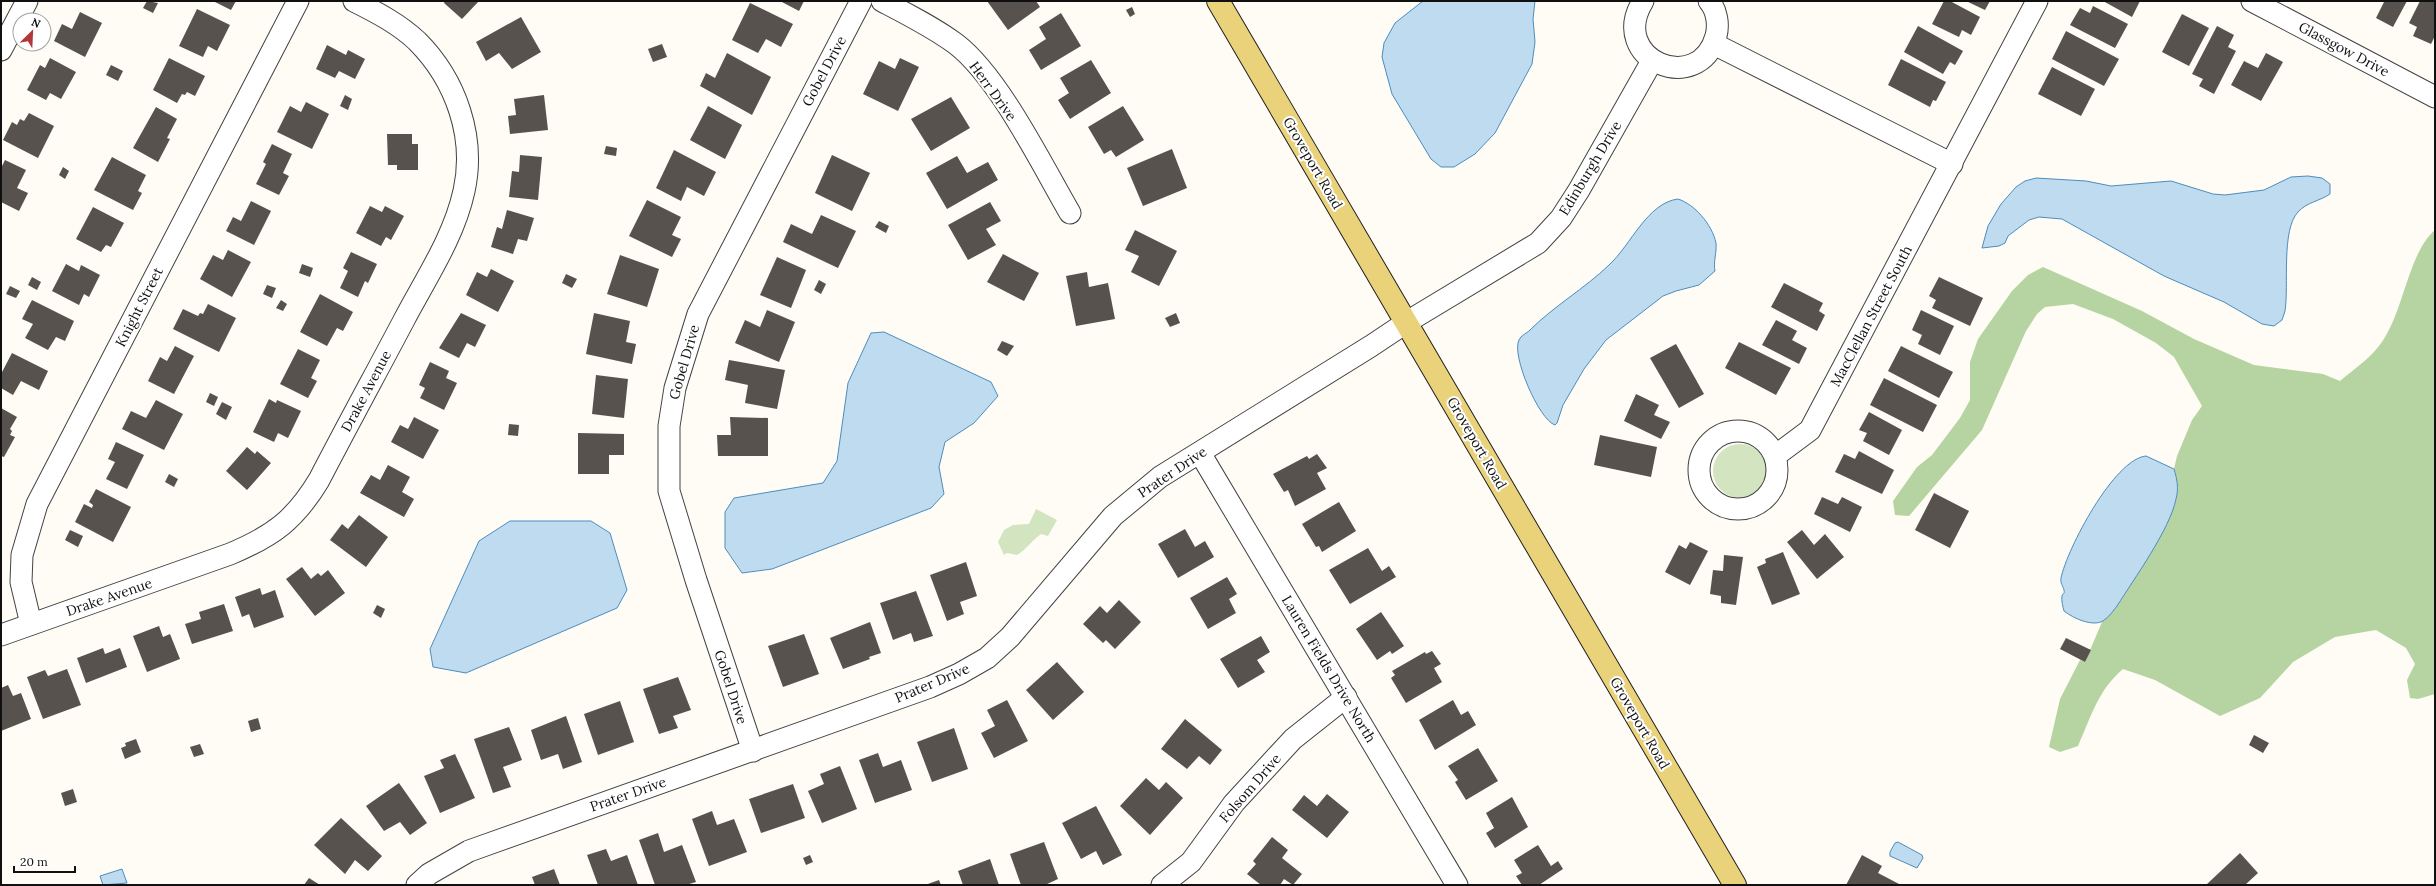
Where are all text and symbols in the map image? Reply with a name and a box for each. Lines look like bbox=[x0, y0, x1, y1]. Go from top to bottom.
north arrow bbox=[12, 12, 52, 52]
text: N bbox=[29, 15, 43, 31]
street label: Glassgow Drive bbox=[2295, 18, 2393, 81]
street label: Gobel Drive bbox=[798, 32, 850, 109]
street label: Herr Drive bbox=[965, 58, 1021, 125]
street label: Groveport Road bbox=[1279, 114, 1347, 212]
street label: Edinburgh Drive bbox=[1555, 117, 1626, 219]
street label: MacClellan Street South bbox=[1826, 242, 1916, 390]
street label: Knight Street bbox=[111, 264, 167, 350]
street label: Gobel Drive bbox=[665, 322, 703, 402]
street label: Drake Avenue bbox=[337, 347, 395, 435]
street label: Groveport Road bbox=[1443, 394, 1511, 492]
street label: Prater Drive bbox=[1134, 442, 1210, 502]
street label: Drake Avenue bbox=[64, 574, 155, 620]
street label: Lauren Fields Drive North bbox=[1278, 592, 1380, 746]
street label: Gobel Drive bbox=[711, 648, 752, 727]
street label: Prater Drive bbox=[892, 659, 972, 707]
street label: Groveport Road bbox=[1606, 674, 1674, 772]
street label: Folsom Drive bbox=[1215, 750, 1285, 826]
street label: Prater Drive bbox=[588, 772, 669, 815]
scale bar bbox=[14, 848, 75, 874]
text: 20 m bbox=[20, 854, 48, 869]

